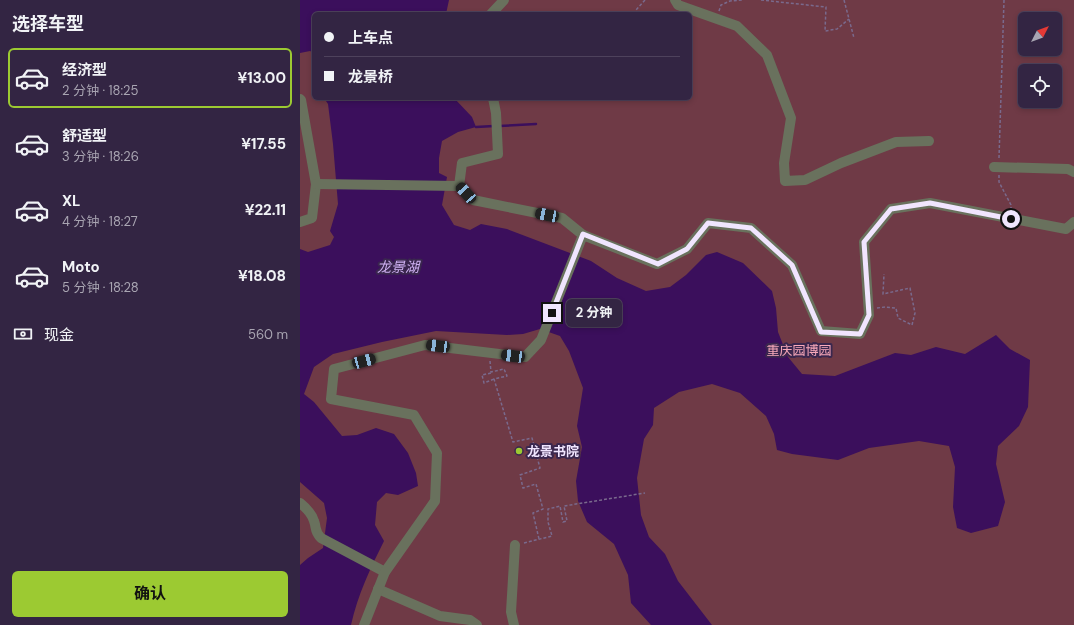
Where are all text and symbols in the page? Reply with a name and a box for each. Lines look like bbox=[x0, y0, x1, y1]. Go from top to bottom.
text: 选择车型 bbox=[12, 12, 84, 36]
north arrow bbox=[1018, 12, 1062, 56]
map controls bbox=[1018, 12, 1062, 108]
text: 上车点 bbox=[348, 28, 393, 48]
icon: car bbox=[14, 60, 50, 96]
text: 经济型 bbox=[62, 60, 107, 80]
button: locate bbox=[1018, 64, 1062, 108]
text: 龙景桥 bbox=[348, 67, 393, 87]
text: ¥13.00 bbox=[237, 68, 286, 88]
text: 2 分钟 · 18:25 bbox=[62, 82, 138, 99]
icon: car bbox=[14, 126, 50, 162]
text: 舒适型 bbox=[62, 126, 107, 146]
text: ¥17.55 bbox=[241, 134, 286, 154]
text: 3 分钟 · 18:26 bbox=[62, 148, 139, 165]
car bbox=[454, 180, 478, 206]
text: XL bbox=[62, 191, 80, 211]
icon: car bbox=[14, 192, 50, 228]
text: ¥22.11 bbox=[245, 200, 286, 220]
car bbox=[534, 207, 560, 223]
route start bbox=[1002, 210, 1020, 228]
text: 4 分钟 · 18:27 bbox=[62, 213, 138, 230]
text: Moto bbox=[62, 257, 100, 277]
icon: car bbox=[14, 258, 50, 294]
water label: 龙景湖 bbox=[377, 258, 421, 276]
text: ¥18.08 bbox=[238, 266, 286, 286]
text: 5 分钟 · 18:28 bbox=[62, 279, 139, 296]
callout: 2 分钟 bbox=[566, 299, 622, 327]
route end bbox=[543, 304, 561, 322]
text: 2 分钟 bbox=[576, 304, 612, 321]
icon: cash bbox=[12, 323, 34, 345]
text: 现金 bbox=[44, 325, 74, 345]
text: 560 m bbox=[248, 326, 288, 343]
car bbox=[425, 339, 451, 353]
park label: 重庆园博园 bbox=[766, 342, 832, 359]
car bbox=[500, 349, 526, 363]
car bbox=[351, 352, 377, 370]
place label: 龙景书院 bbox=[527, 443, 579, 460]
marker: 龙景书院 bbox=[514, 446, 524, 456]
button: 确认 bbox=[12, 571, 288, 617]

